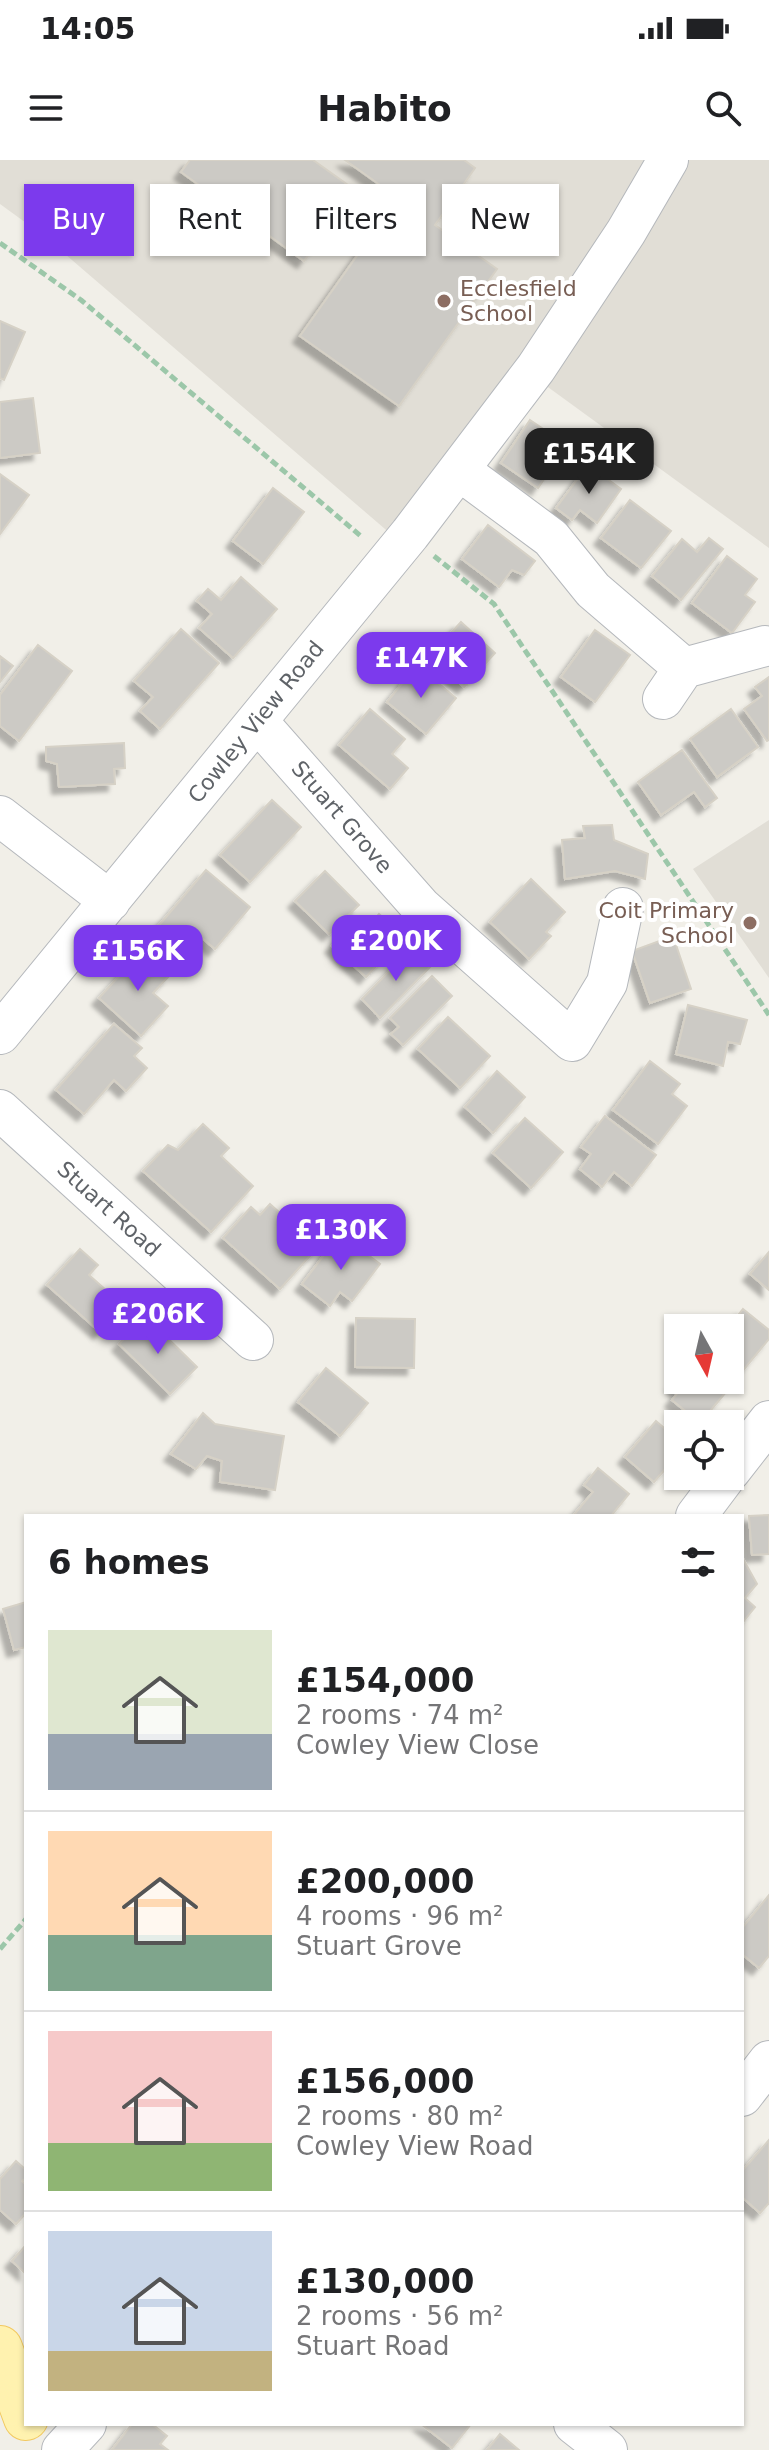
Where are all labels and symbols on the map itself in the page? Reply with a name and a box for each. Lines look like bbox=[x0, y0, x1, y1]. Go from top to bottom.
place label: Ecclesfield School bbox=[460, 276, 577, 326]
marker: Ecclesfield School bbox=[435, 292, 453, 310]
pin: £154K bbox=[533, 428, 645, 496]
pin: £147K bbox=[365, 632, 477, 700]
street label: Cowley View Road bbox=[183, 636, 329, 808]
street label: Stuart Grove bbox=[287, 756, 397, 878]
place label: Coit Primary School bbox=[598, 898, 734, 948]
marker: Coit Primary School bbox=[741, 914, 759, 932]
pin: £200K bbox=[340, 915, 452, 983]
pin: £156K bbox=[82, 925, 194, 993]
street label: Stuart Road bbox=[52, 1156, 166, 1262]
pin: £130K bbox=[285, 1204, 397, 1272]
pin: £206K bbox=[102, 1288, 214, 1356]
north arrow bbox=[664, 1314, 744, 1394]

